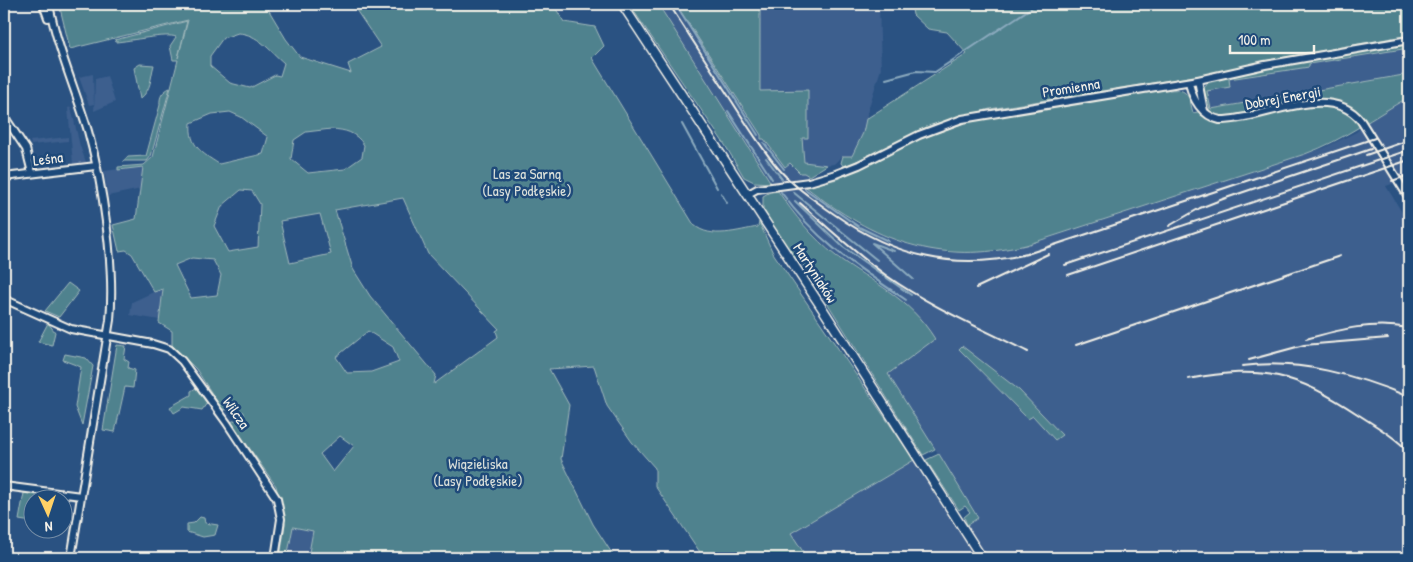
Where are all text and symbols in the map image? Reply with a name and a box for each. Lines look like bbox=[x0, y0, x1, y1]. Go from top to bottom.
scale bar bbox=[1230, 22, 1314, 54]
text: 100 m bbox=[1238, 29, 1271, 50]
street label: Promienna bbox=[1041, 73, 1101, 102]
street label: Dobrej Energii bbox=[1243, 81, 1322, 115]
street label: Leśna bbox=[32, 146, 64, 171]
park label: Las za Sarną (Lasy Podłęskie) bbox=[482, 163, 572, 201]
street label: Martyniaków bbox=[788, 239, 843, 307]
street label: Wilcza bbox=[218, 392, 255, 433]
park label: Wiązieliska (Lasy Podłęskie) bbox=[433, 453, 523, 491]
north arrow bbox=[22, 490, 72, 540]
text: N bbox=[44, 518, 53, 537]

